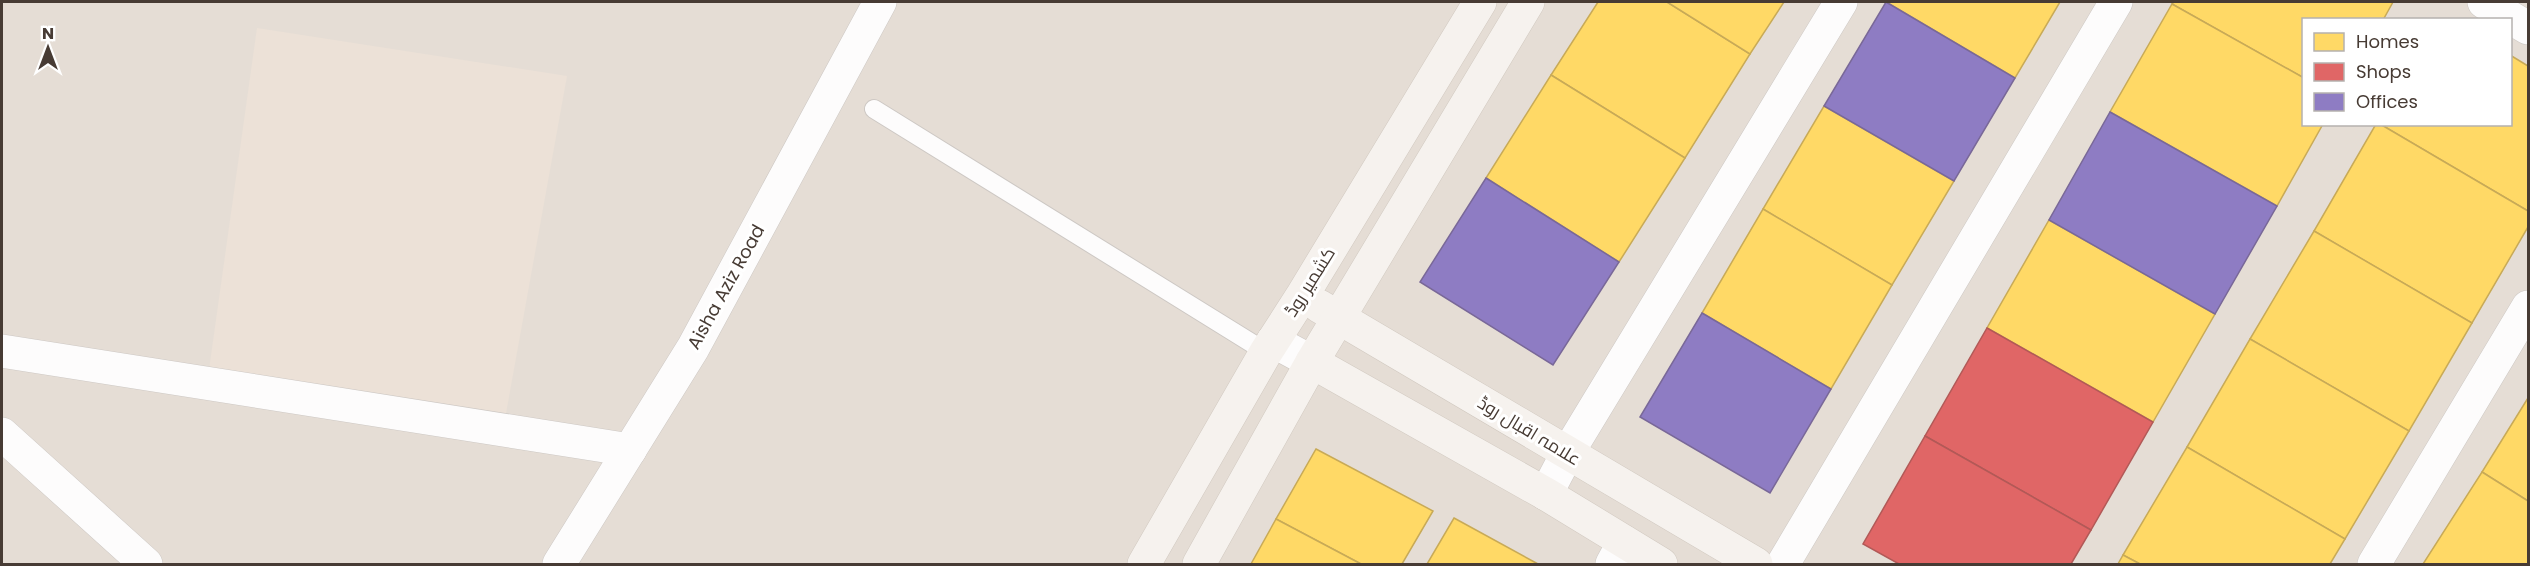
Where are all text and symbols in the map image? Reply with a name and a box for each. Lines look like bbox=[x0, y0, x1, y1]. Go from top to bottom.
north arrow bbox=[18, 18, 78, 78]
legend bbox=[2302, 18, 2512, 126]
text: N bbox=[42, 22, 54, 45]
text: Homes bbox=[2356, 29, 2419, 54]
text: Shops bbox=[2356, 59, 2411, 84]
text: Offices bbox=[2356, 89, 2418, 114]
street label: Aisha Aziz Road bbox=[681, 220, 770, 354]
street label: کشمیر روڈ bbox=[1278, 242, 1341, 321]
street label: علامہ اقبال روڈ bbox=[1473, 390, 1585, 471]

